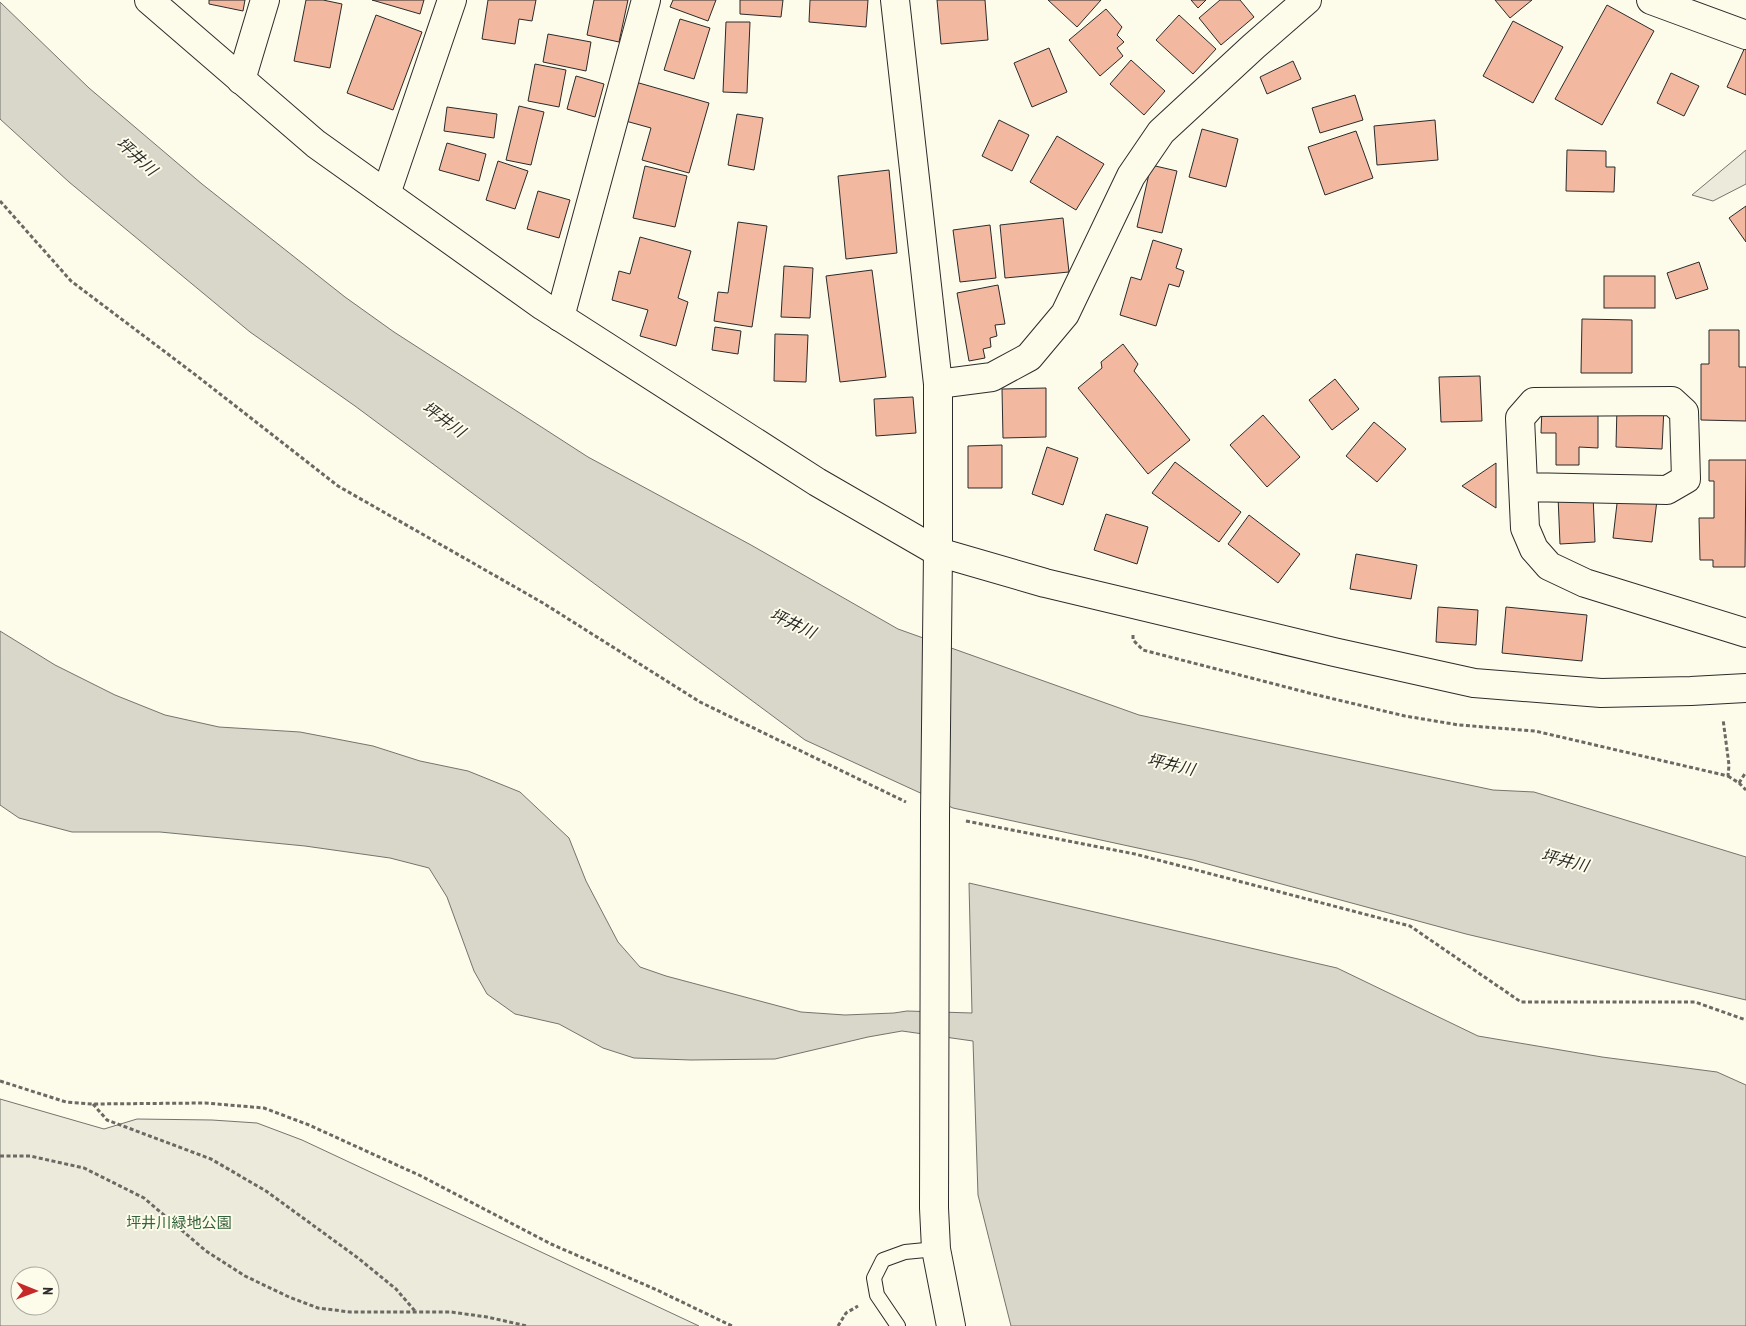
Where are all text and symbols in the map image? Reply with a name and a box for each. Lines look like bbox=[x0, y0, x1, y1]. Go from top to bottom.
water label: 坪井川 bbox=[112, 133, 163, 181]
water label: 坪井川 bbox=[419, 397, 471, 442]
water label: 坪井川 bbox=[767, 604, 821, 643]
water label: 坪井川 bbox=[1145, 749, 1199, 780]
water label: 坪井川 bbox=[1539, 844, 1593, 876]
park label: 坪井川緑地公園 bbox=[126, 1213, 232, 1232]
north arrow bbox=[10, 1266, 60, 1316]
text: N bbox=[39, 1287, 57, 1295]

